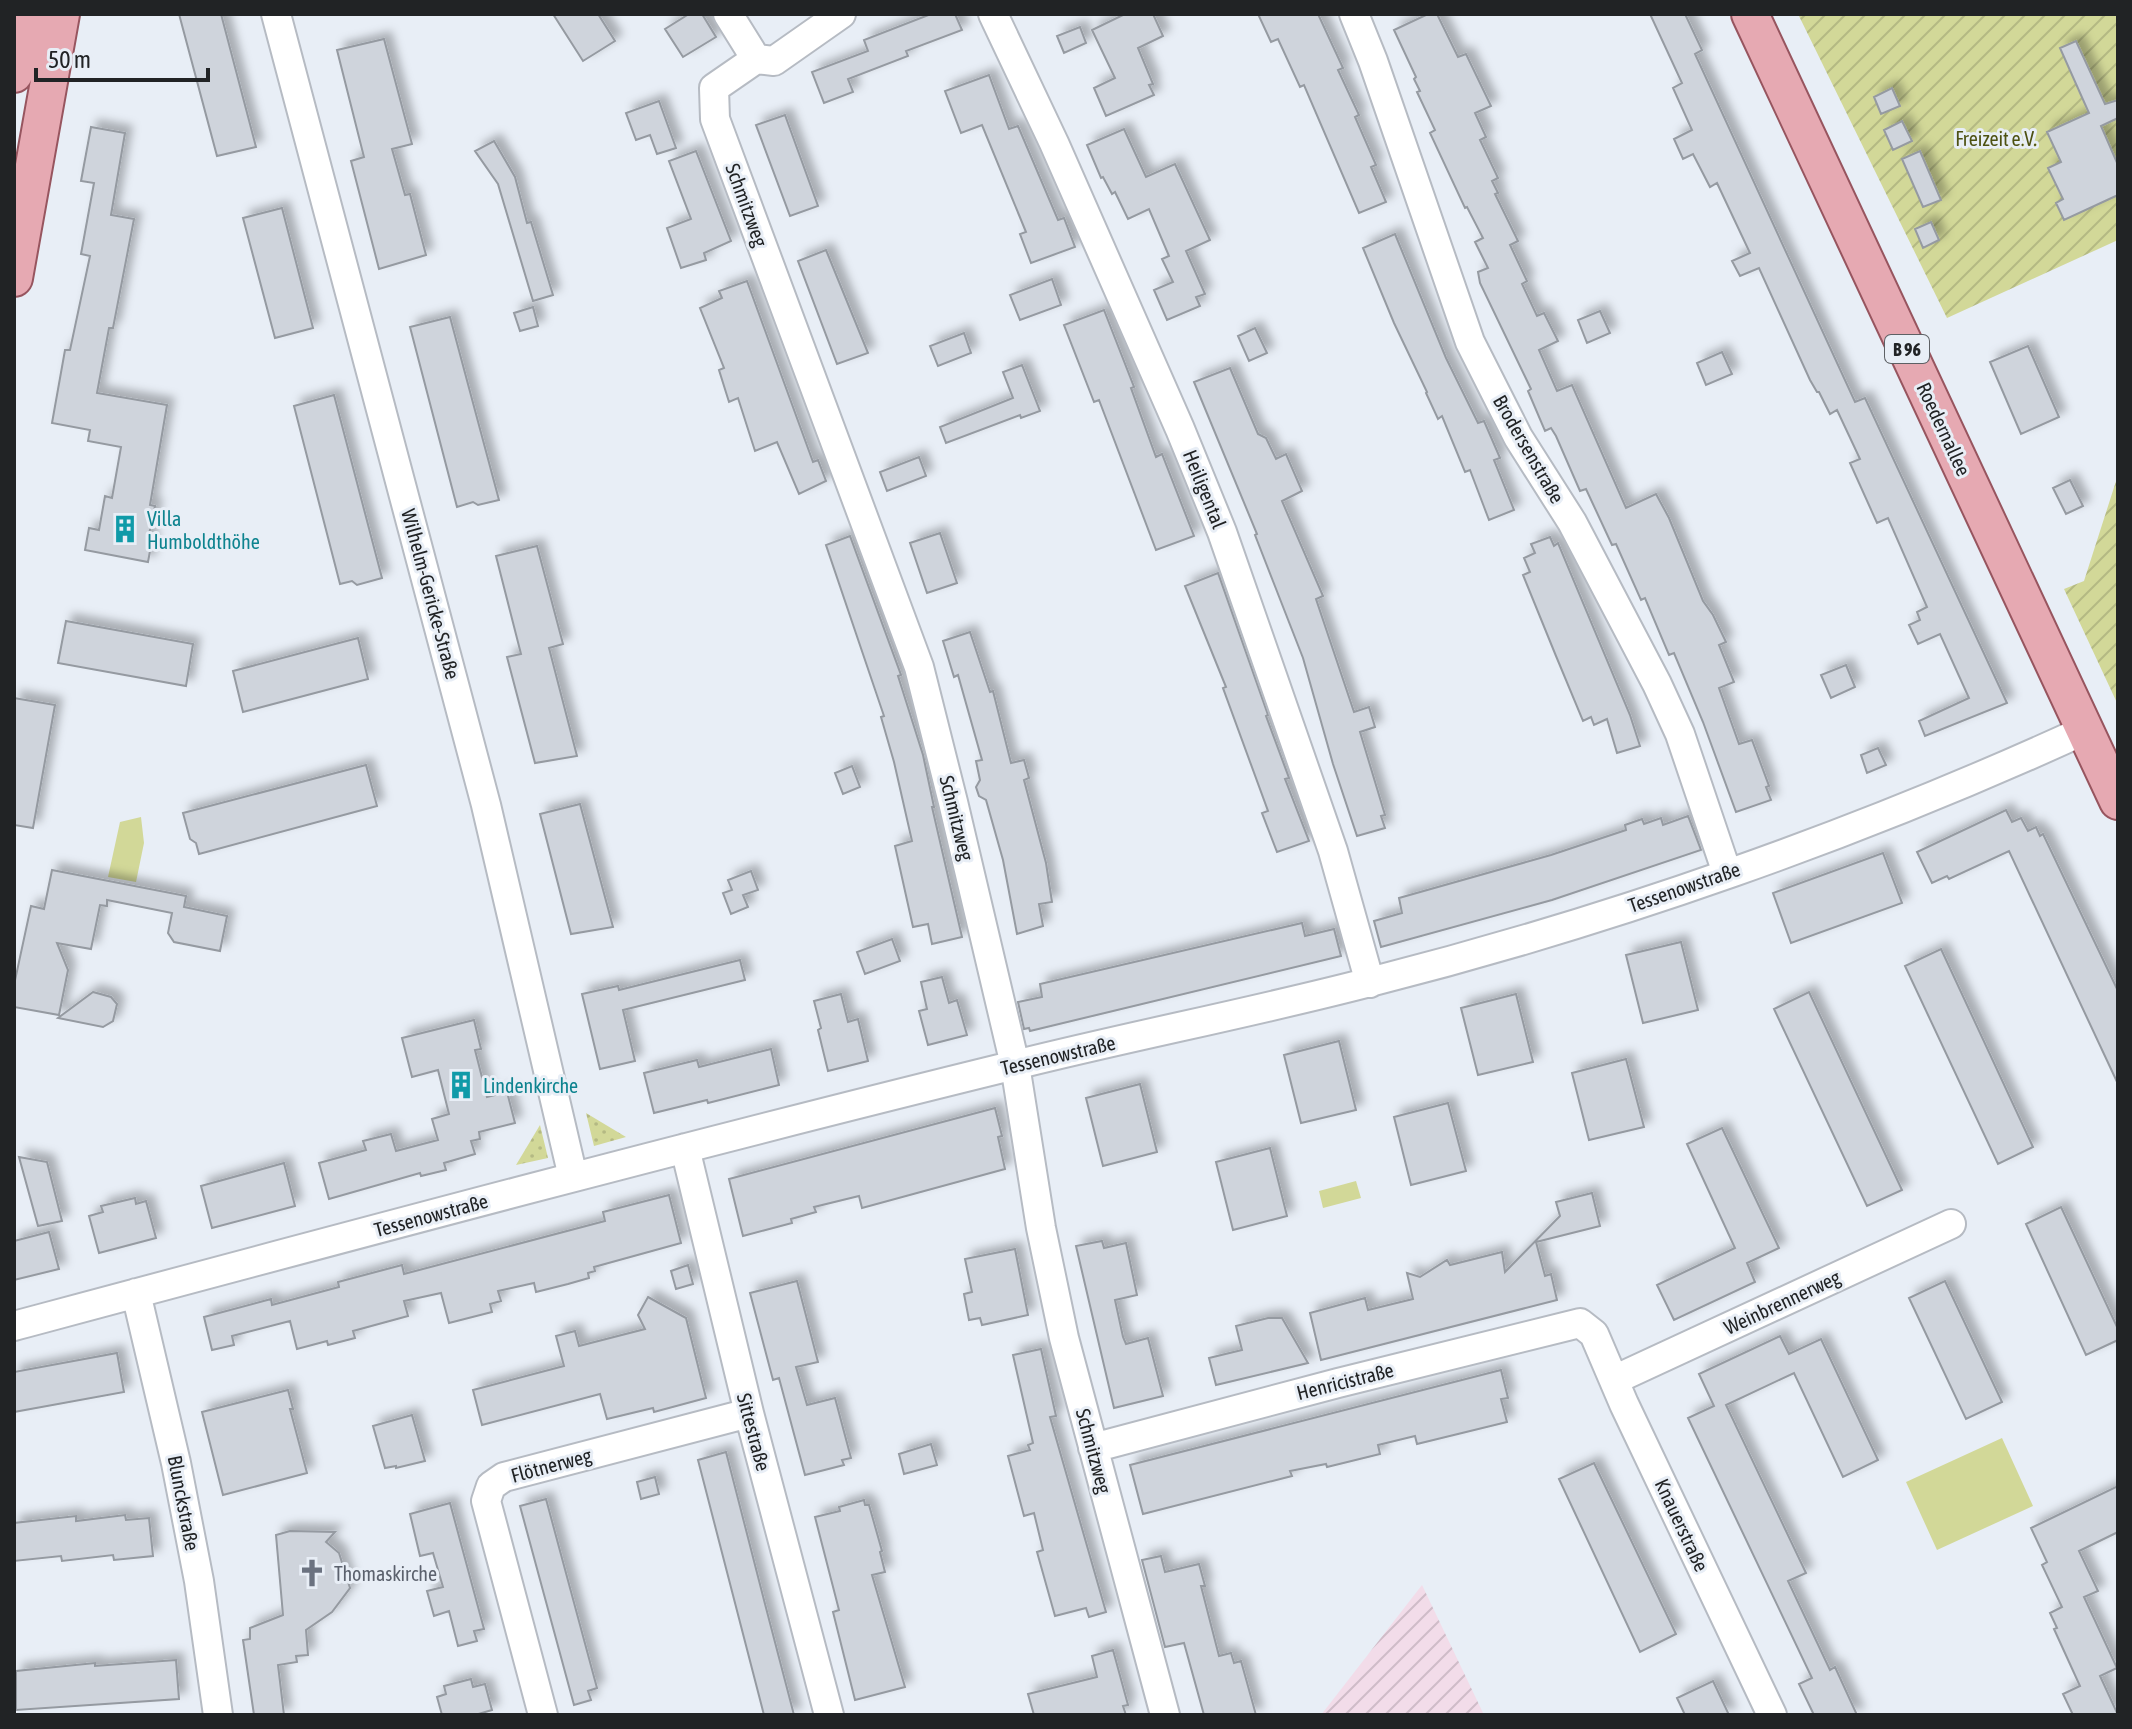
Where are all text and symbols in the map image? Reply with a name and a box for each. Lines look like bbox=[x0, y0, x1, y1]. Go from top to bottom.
scale bar bbox=[36, 32, 208, 82]
text: 50 m bbox=[48, 46, 91, 73]
park label: Freizeit e.V. bbox=[1955, 127, 2037, 150]
street label: Schmitzweg bbox=[721, 160, 773, 250]
road number: B 96 bbox=[1885, 335, 1929, 363]
street label: Roedernallee bbox=[1912, 379, 1976, 479]
street label: Brodersenstraße bbox=[1489, 391, 1569, 507]
street label: Heiligental bbox=[1179, 446, 1231, 532]
street label: Wilhelm-Gericke-Straße bbox=[397, 506, 465, 682]
place label: Villa Humboldthöhe bbox=[147, 507, 260, 553]
building icon: Villa Humboldthöhe bbox=[110, 514, 140, 544]
street label: Schmitzweg bbox=[935, 773, 979, 863]
street label: Tessenowstraße bbox=[1625, 857, 1743, 917]
street label: Tessenowstraße bbox=[999, 1031, 1117, 1079]
building icon: Lindenkirche bbox=[446, 1070, 476, 1100]
place label: Lindenkirche bbox=[483, 1074, 578, 1097]
street label: Tessenowstraße bbox=[372, 1189, 490, 1241]
street label: Weinbrennerweg bbox=[1720, 1265, 1844, 1339]
street label: Henricistraße bbox=[1294, 1358, 1396, 1404]
street label: Sittestraße bbox=[733, 1391, 775, 1473]
street label: Schmitzweg bbox=[1072, 1406, 1116, 1496]
street label: Flötnerweg bbox=[508, 1443, 594, 1487]
street label: Blunckstraße bbox=[164, 1453, 204, 1553]
street label: Knauerstraße bbox=[1651, 1475, 1713, 1575]
church icon: Thomaskirche bbox=[297, 1558, 327, 1588]
place label: Thomaskirche bbox=[334, 1562, 437, 1585]

